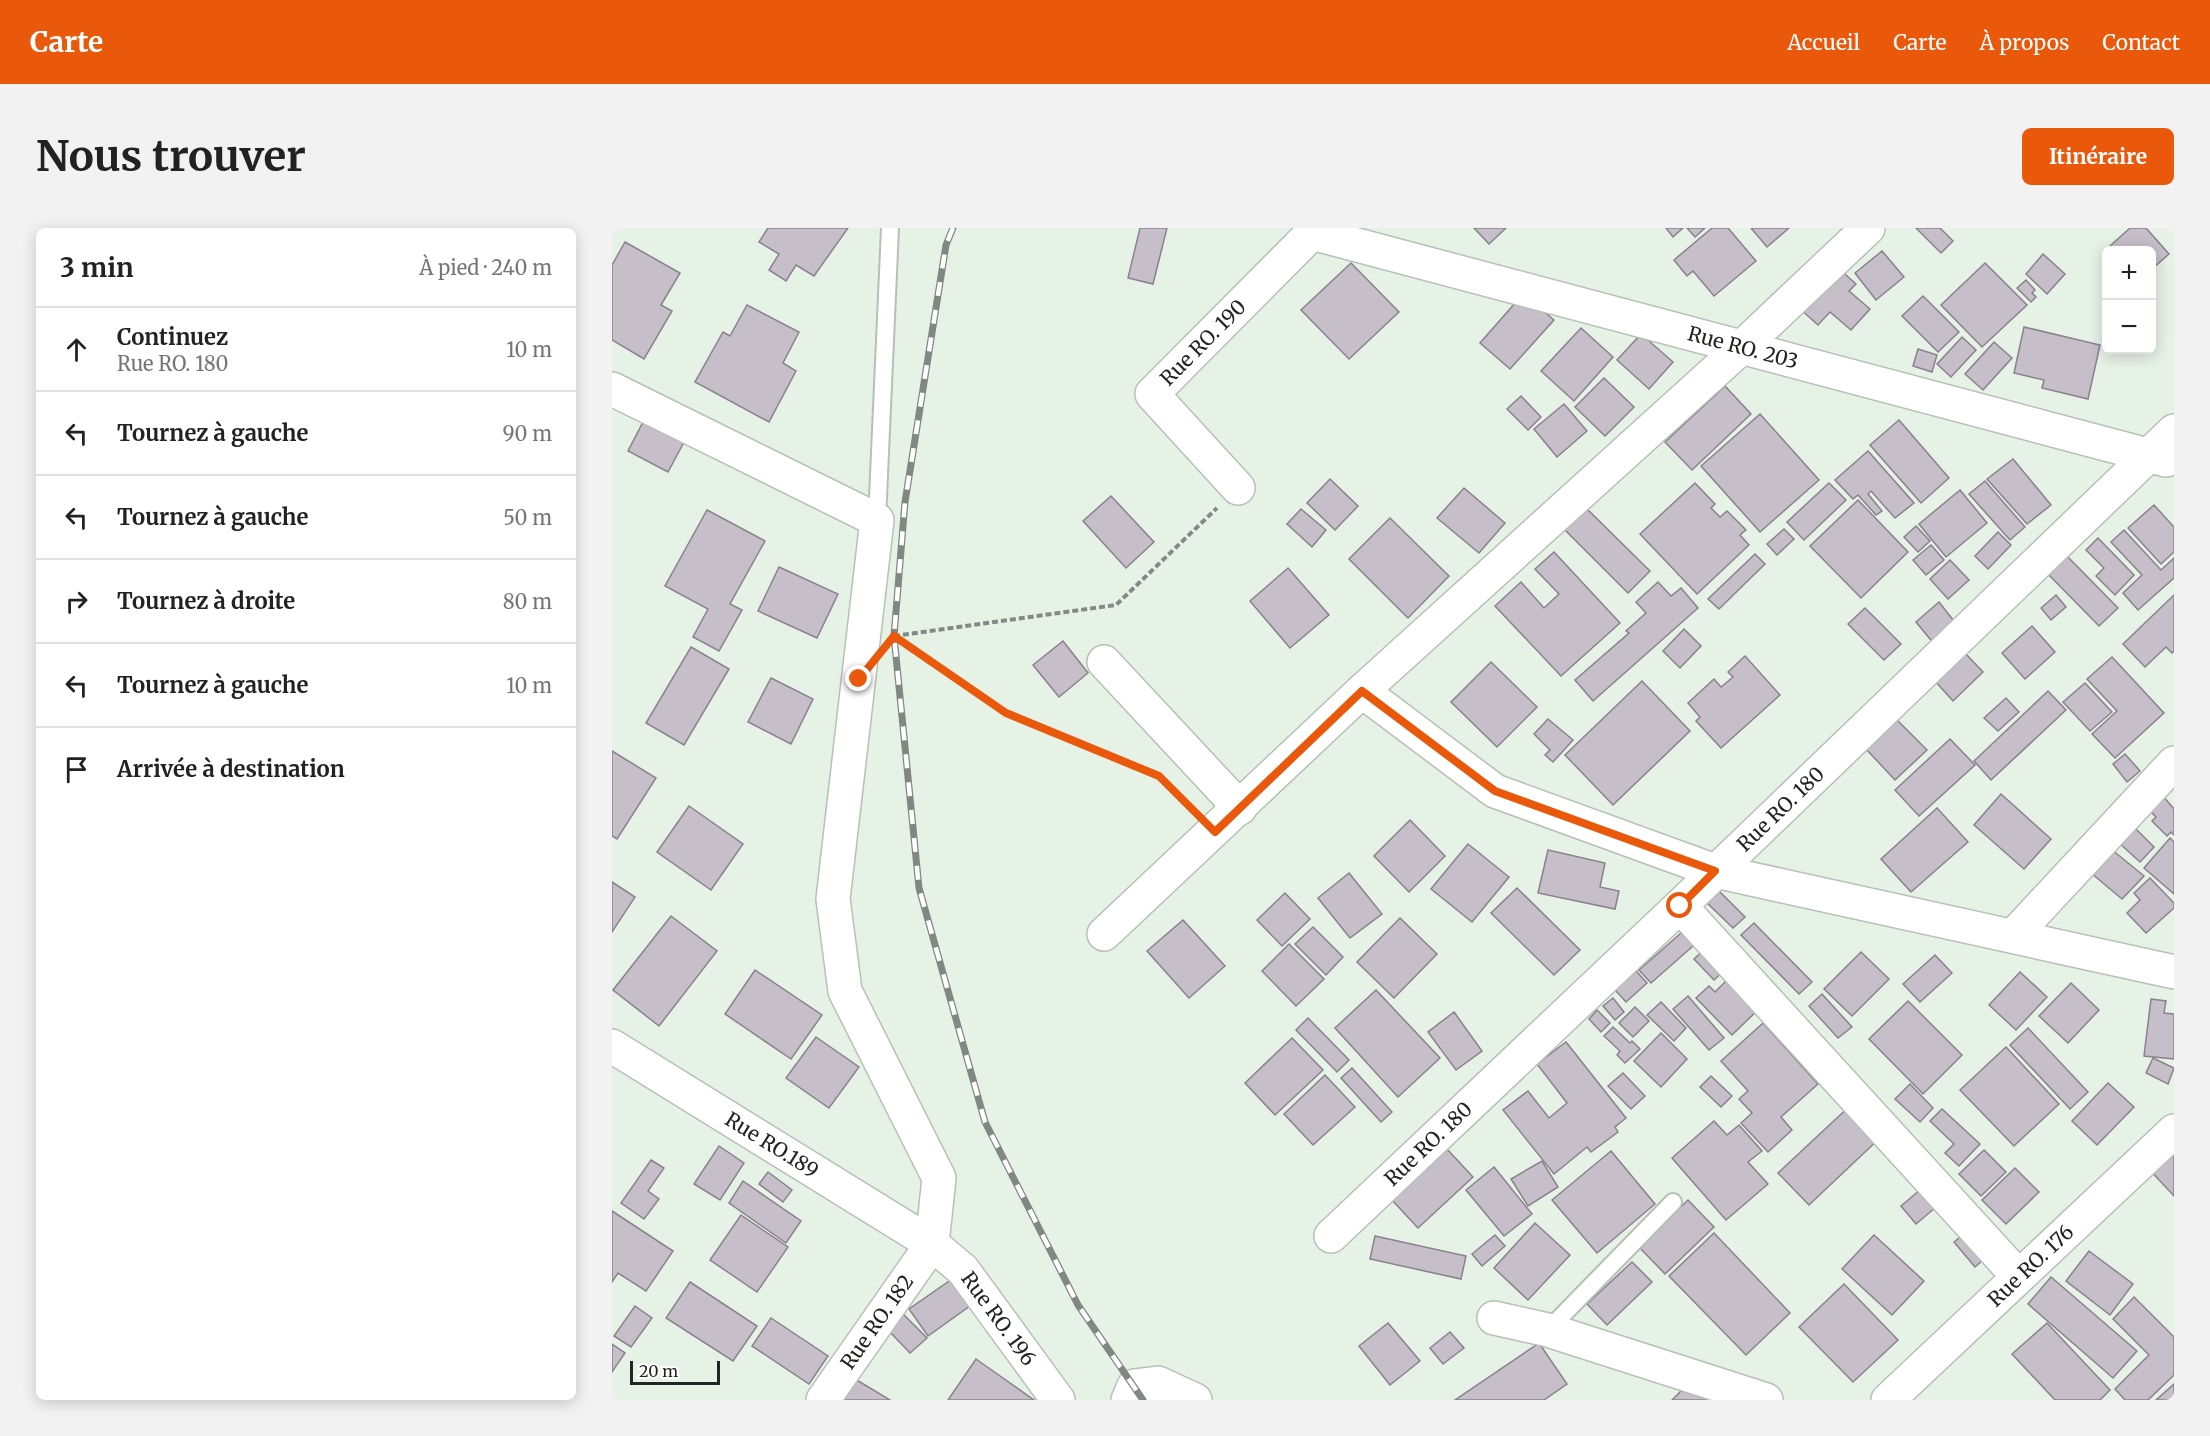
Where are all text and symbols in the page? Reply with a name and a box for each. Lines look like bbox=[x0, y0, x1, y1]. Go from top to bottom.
text: Carte bbox=[30, 24, 103, 60]
text: Accueil bbox=[1787, 29, 1860, 56]
text: Carte bbox=[1893, 29, 1947, 56]
text: À propos bbox=[1980, 29, 2069, 56]
text: Contact bbox=[2102, 29, 2180, 56]
button: Itinéraire bbox=[2022, 128, 2174, 185]
text: Nous trouver bbox=[36, 130, 306, 182]
map controls bbox=[2102, 246, 2156, 354]
button: + bbox=[2102, 246, 2156, 300]
text: 3 min bbox=[60, 251, 134, 284]
text: À pied · 240 m bbox=[419, 255, 552, 280]
street label: Rue RO. 190 bbox=[1155, 294, 1251, 390]
button: − bbox=[2102, 300, 2156, 354]
street label: Rue RO. 203 bbox=[1685, 320, 1801, 374]
text: Continuez bbox=[117, 323, 228, 351]
icon: ahead bbox=[60, 333, 93, 366]
text: 10 m bbox=[506, 337, 552, 362]
text: Rue RO. 180 bbox=[117, 351, 228, 376]
icon: left bbox=[60, 417, 93, 450]
text: Tournez à gauche bbox=[117, 419, 308, 447]
text: 90 m bbox=[502, 421, 552, 446]
icon: left bbox=[60, 501, 93, 534]
text: Tournez à gauche bbox=[117, 503, 308, 531]
text: 50 m bbox=[503, 505, 552, 530]
icon: right bbox=[60, 585, 93, 618]
text: Tournez à droite bbox=[117, 587, 295, 615]
text: 80 m bbox=[503, 589, 552, 614]
route end bbox=[845, 665, 871, 691]
icon: left bbox=[60, 669, 93, 702]
text: Tournez à gauche bbox=[117, 671, 308, 699]
text: 10 m bbox=[506, 673, 552, 698]
icon: arrive bbox=[60, 753, 93, 786]
text: Arrivée à destination bbox=[117, 755, 345, 783]
street label: Rue RO. 180 bbox=[1732, 761, 1829, 856]
route start bbox=[1666, 892, 1692, 918]
street label: Rue RO. 180 bbox=[1379, 1096, 1477, 1191]
street label: Rue RO.189 bbox=[721, 1106, 823, 1183]
street label: Rue RO. 176 bbox=[1982, 1219, 2079, 1312]
street label: Rue RO. 196 bbox=[956, 1266, 1042, 1370]
street label: Rue RO. 182 bbox=[835, 1269, 918, 1374]
scale bar bbox=[630, 1358, 720, 1386]
text: 20 m bbox=[639, 1361, 678, 1381]

